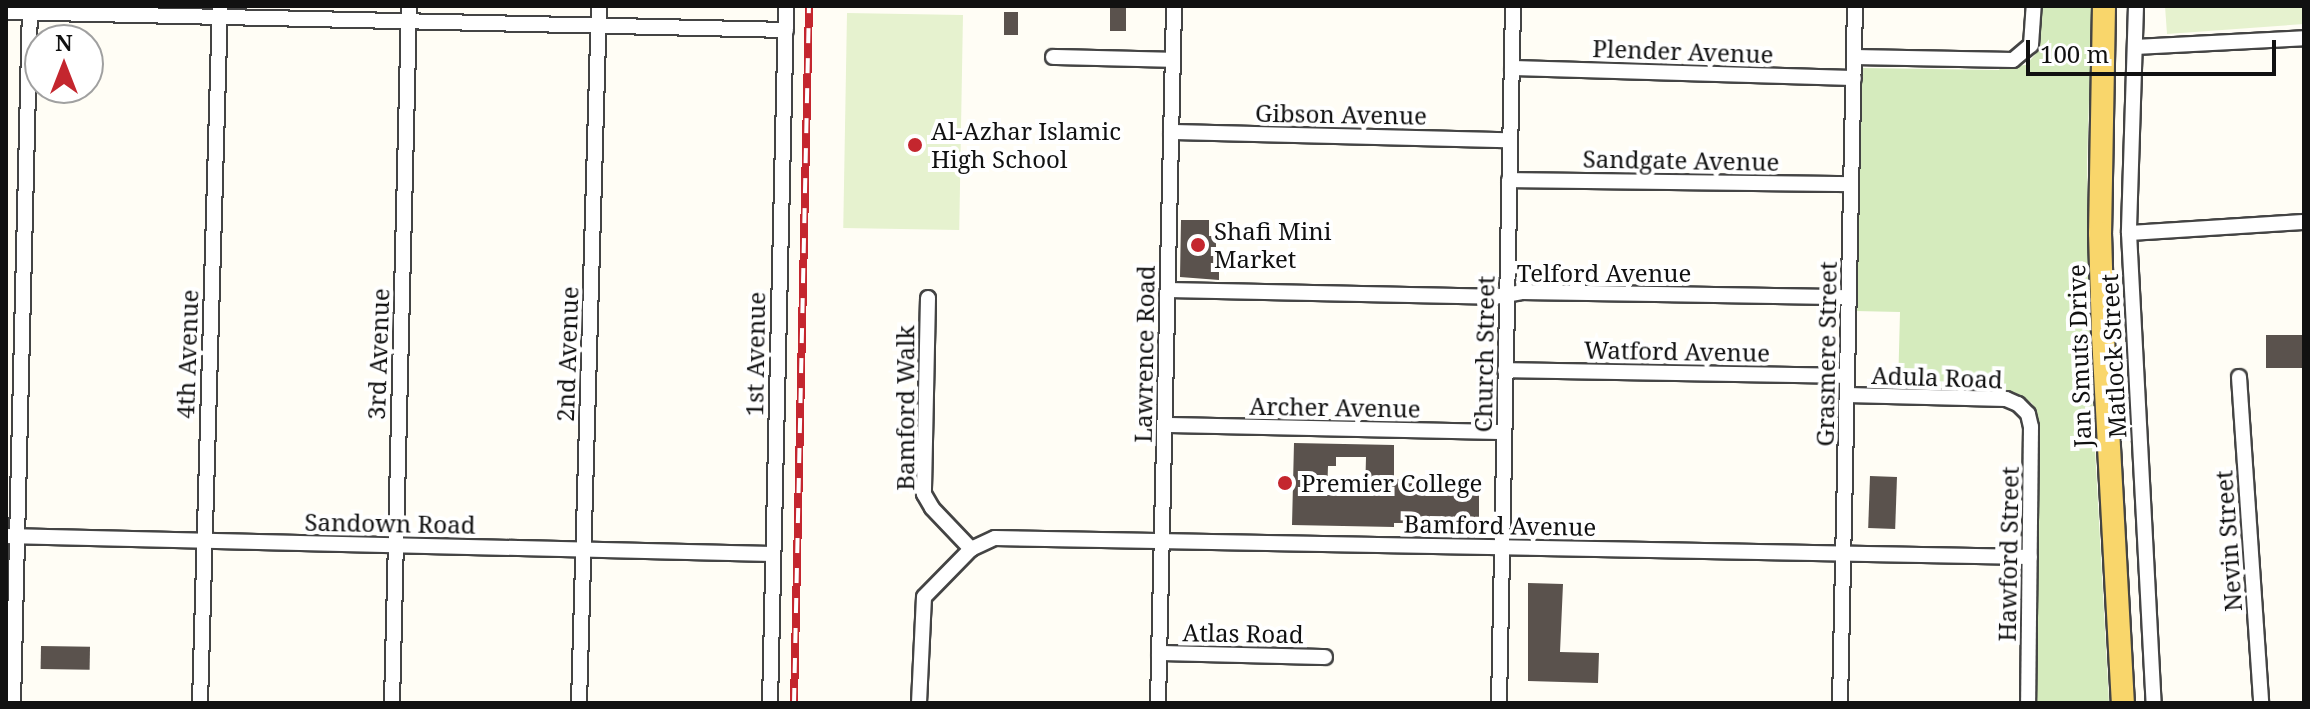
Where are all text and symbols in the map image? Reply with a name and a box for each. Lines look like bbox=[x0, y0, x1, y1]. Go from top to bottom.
north arrow bbox=[24, 24, 104, 104]
scale bar bbox=[2030, 24, 2280, 74]
text: N bbox=[55, 27, 73, 57]
street label: Plender Avenue bbox=[1592, 33, 1774, 69]
text: 100 m bbox=[2040, 37, 2109, 70]
street label: Gibson Avenue bbox=[1255, 98, 1427, 130]
place label: Al-Azhar Islamic High School bbox=[931, 117, 1121, 173]
marker: Al-Azhar Islamic High School bbox=[906, 136, 924, 154]
street label: Sandgate Avenue bbox=[1583, 144, 1779, 176]
place label: Shafi Mini Market bbox=[1214, 217, 1331, 273]
marker: Shafi Mini Market bbox=[1189, 236, 1207, 254]
street label: Telford Avenue bbox=[1517, 259, 1691, 287]
street label: Grasmere Street bbox=[1810, 261, 1842, 447]
street label: Jan Smuts Drive bbox=[2061, 264, 2097, 448]
street label: Lawrence Road bbox=[1128, 265, 1160, 443]
street label: Matlock Street bbox=[2094, 273, 2132, 439]
street label: Church Street bbox=[1468, 275, 1500, 433]
street label: 2nd Avenue bbox=[550, 286, 584, 422]
street label: 3rd Avenue bbox=[361, 288, 395, 420]
street label: 4th Avenue bbox=[170, 289, 204, 419]
street label: 1st Avenue bbox=[740, 291, 770, 417]
street label: Bamford Walk bbox=[891, 325, 919, 491]
street label: Watford Avenue bbox=[1584, 335, 1770, 367]
street label: Adula Road bbox=[1871, 360, 2003, 394]
street label: Archer Avenue bbox=[1249, 391, 1421, 423]
street label: Hawford Street bbox=[1992, 466, 2024, 642]
place label: Premier College bbox=[1301, 469, 1482, 497]
street label: Nevin Street bbox=[2209, 469, 2247, 613]
marker: Premier College bbox=[1276, 474, 1294, 492]
street label: Sandown Road bbox=[304, 507, 476, 539]
street label: Bamford Avenue bbox=[1403, 509, 1597, 541]
street label: Atlas Road bbox=[1182, 618, 1304, 648]

